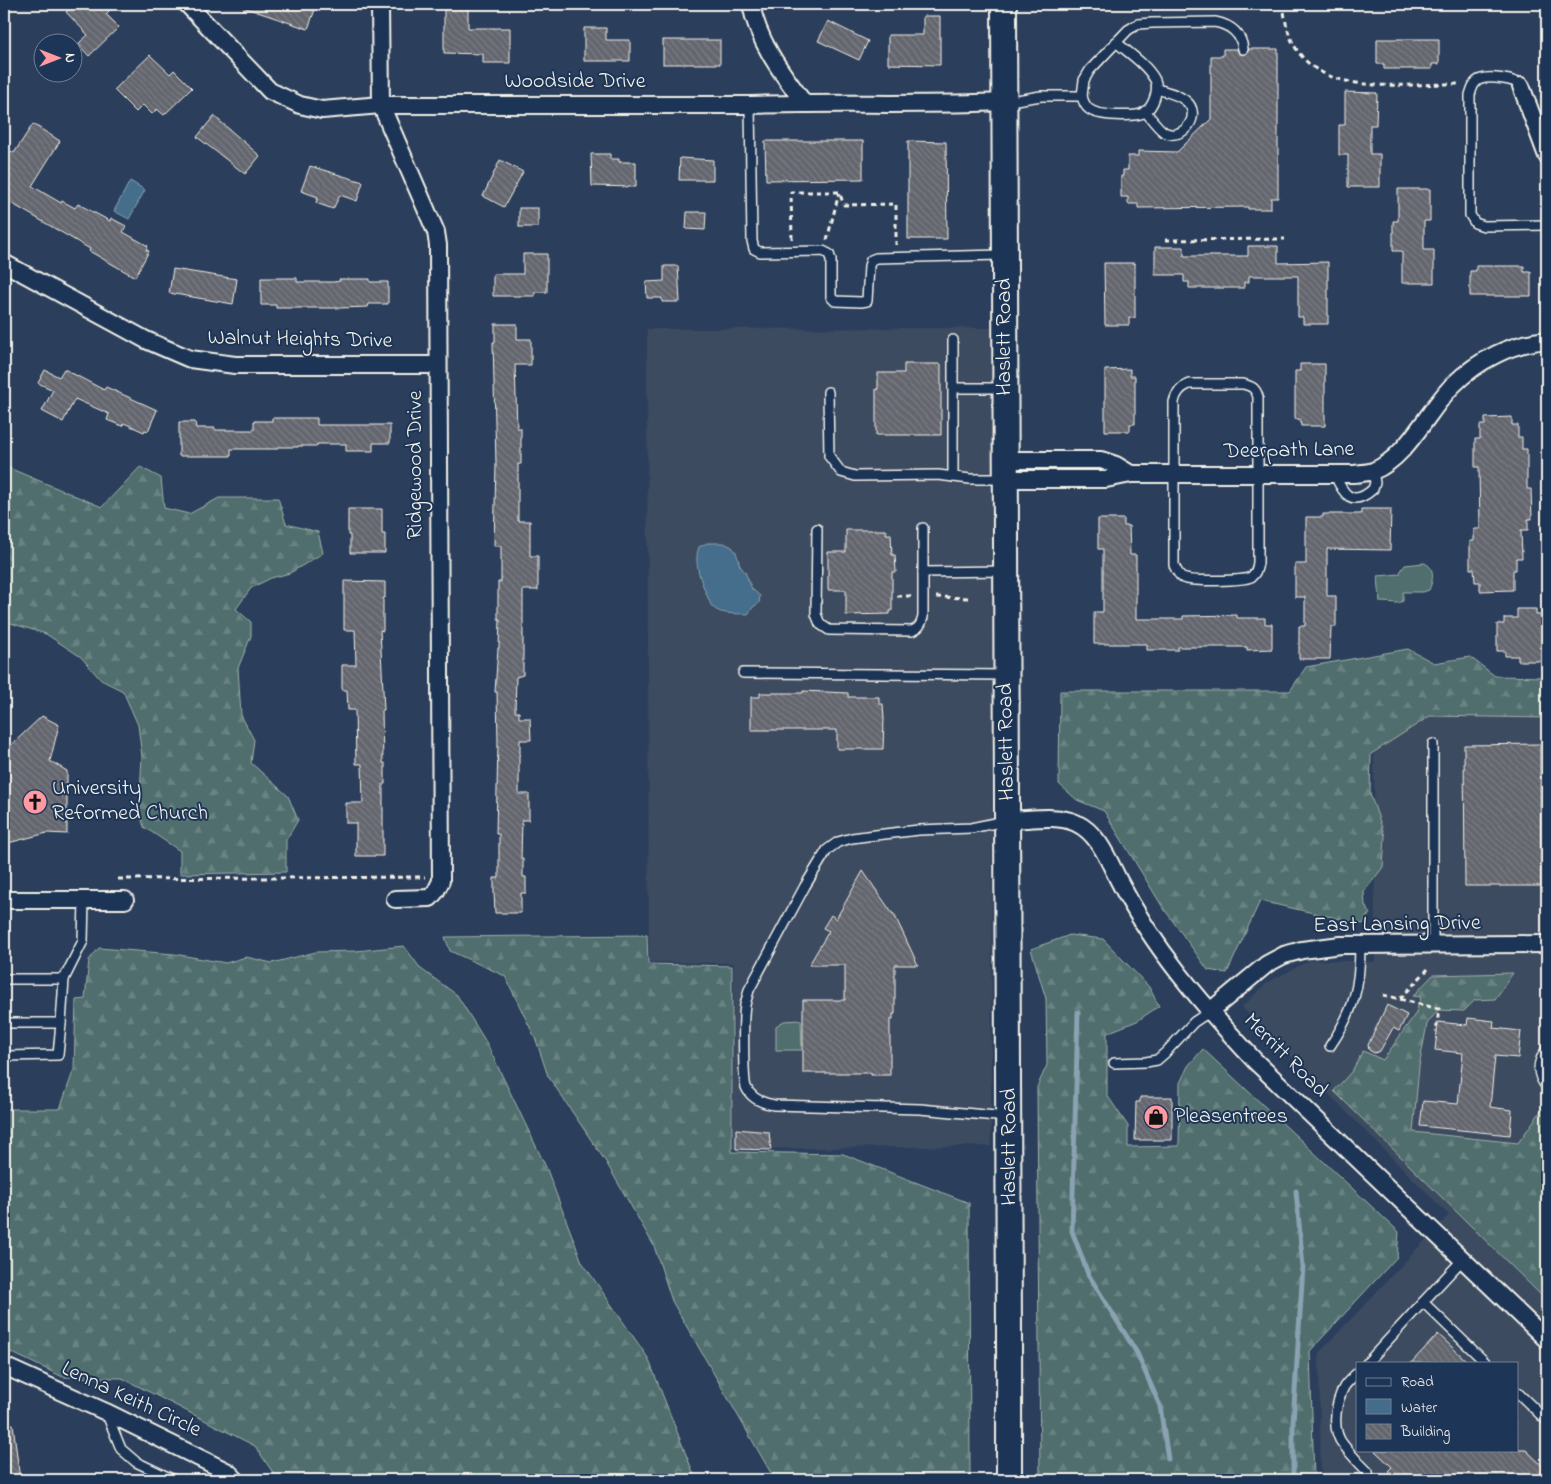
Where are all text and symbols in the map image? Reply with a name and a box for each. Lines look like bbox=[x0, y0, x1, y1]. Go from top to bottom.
north arrow bbox=[32, 32, 82, 82]
text: N bbox=[59, 53, 80, 63]
street label: Woodside Drive bbox=[504, 66, 646, 98]
street label: Haslett Road bbox=[989, 278, 1021, 396]
street label: Walnut Heights Drive bbox=[207, 322, 393, 359]
street label: Ridgewood Drive bbox=[400, 390, 433, 540]
street label: Deerpath Lane bbox=[1222, 434, 1355, 468]
street label: Haslett Road bbox=[990, 683, 1024, 801]
place label: University Reformed Church bbox=[52, 773, 208, 830]
church icon: University Reformed Church bbox=[22, 789, 48, 815]
street label: East Lansing Drive bbox=[1313, 908, 1481, 943]
street label: Merritt Road bbox=[1235, 1006, 1335, 1106]
street label: Haslett Road bbox=[994, 1088, 1026, 1206]
place label: Pleasentrees bbox=[1174, 1101, 1288, 1133]
shop icon: Pleasentrees bbox=[1143, 1104, 1169, 1130]
street label: Lenna Keith Circle bbox=[56, 1354, 206, 1446]
legend bbox=[1356, 1362, 1518, 1452]
text: Road bbox=[1401, 1371, 1434, 1393]
text: Water bbox=[1401, 1397, 1437, 1419]
text: Building bbox=[1400, 1421, 1450, 1444]

